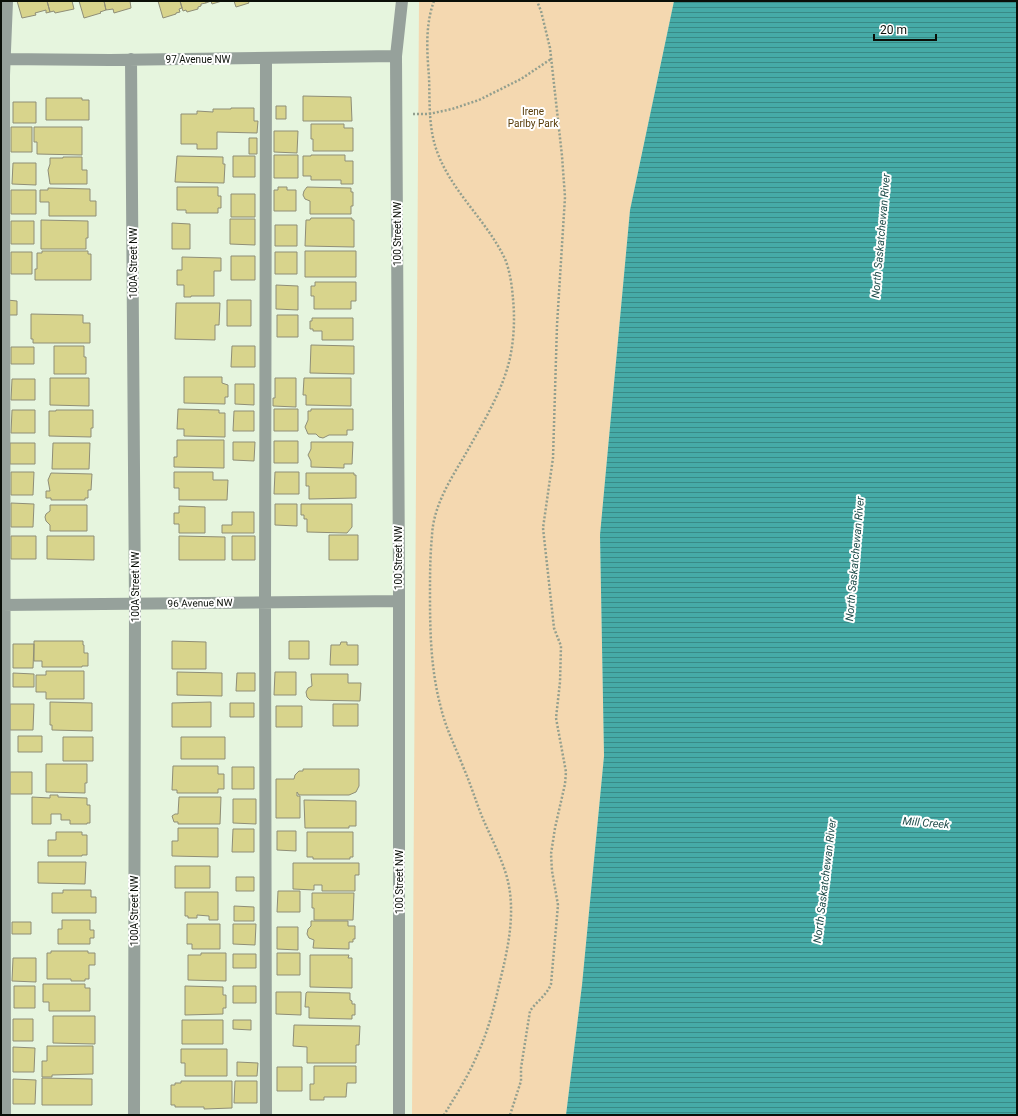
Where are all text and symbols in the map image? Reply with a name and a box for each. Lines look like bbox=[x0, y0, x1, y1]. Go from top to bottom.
scale bar bbox=[874, 16, 936, 42]
text: 20 m bbox=[880, 23, 907, 37]
street label: 97 Avenue NW bbox=[166, 54, 231, 65]
park label: Irene Parlby Park bbox=[508, 106, 559, 129]
water label: North Saskatchewan River bbox=[869, 173, 893, 299]
street label: 100 Street NW bbox=[392, 202, 403, 266]
street label: 100A Street NW bbox=[128, 228, 139, 298]
water label: North Saskatchewan River bbox=[843, 496, 867, 622]
street label: 100 Street NW bbox=[393, 526, 404, 590]
street label: 100A Street NW bbox=[130, 552, 141, 622]
street label: 96 Avenue NW bbox=[167, 597, 233, 609]
water label: Mill Creek bbox=[902, 814, 951, 832]
water label: North Saskatchewan River bbox=[811, 818, 839, 944]
street label: 100 Street NW bbox=[394, 850, 405, 914]
street label: 100A Street NW bbox=[129, 876, 140, 946]

